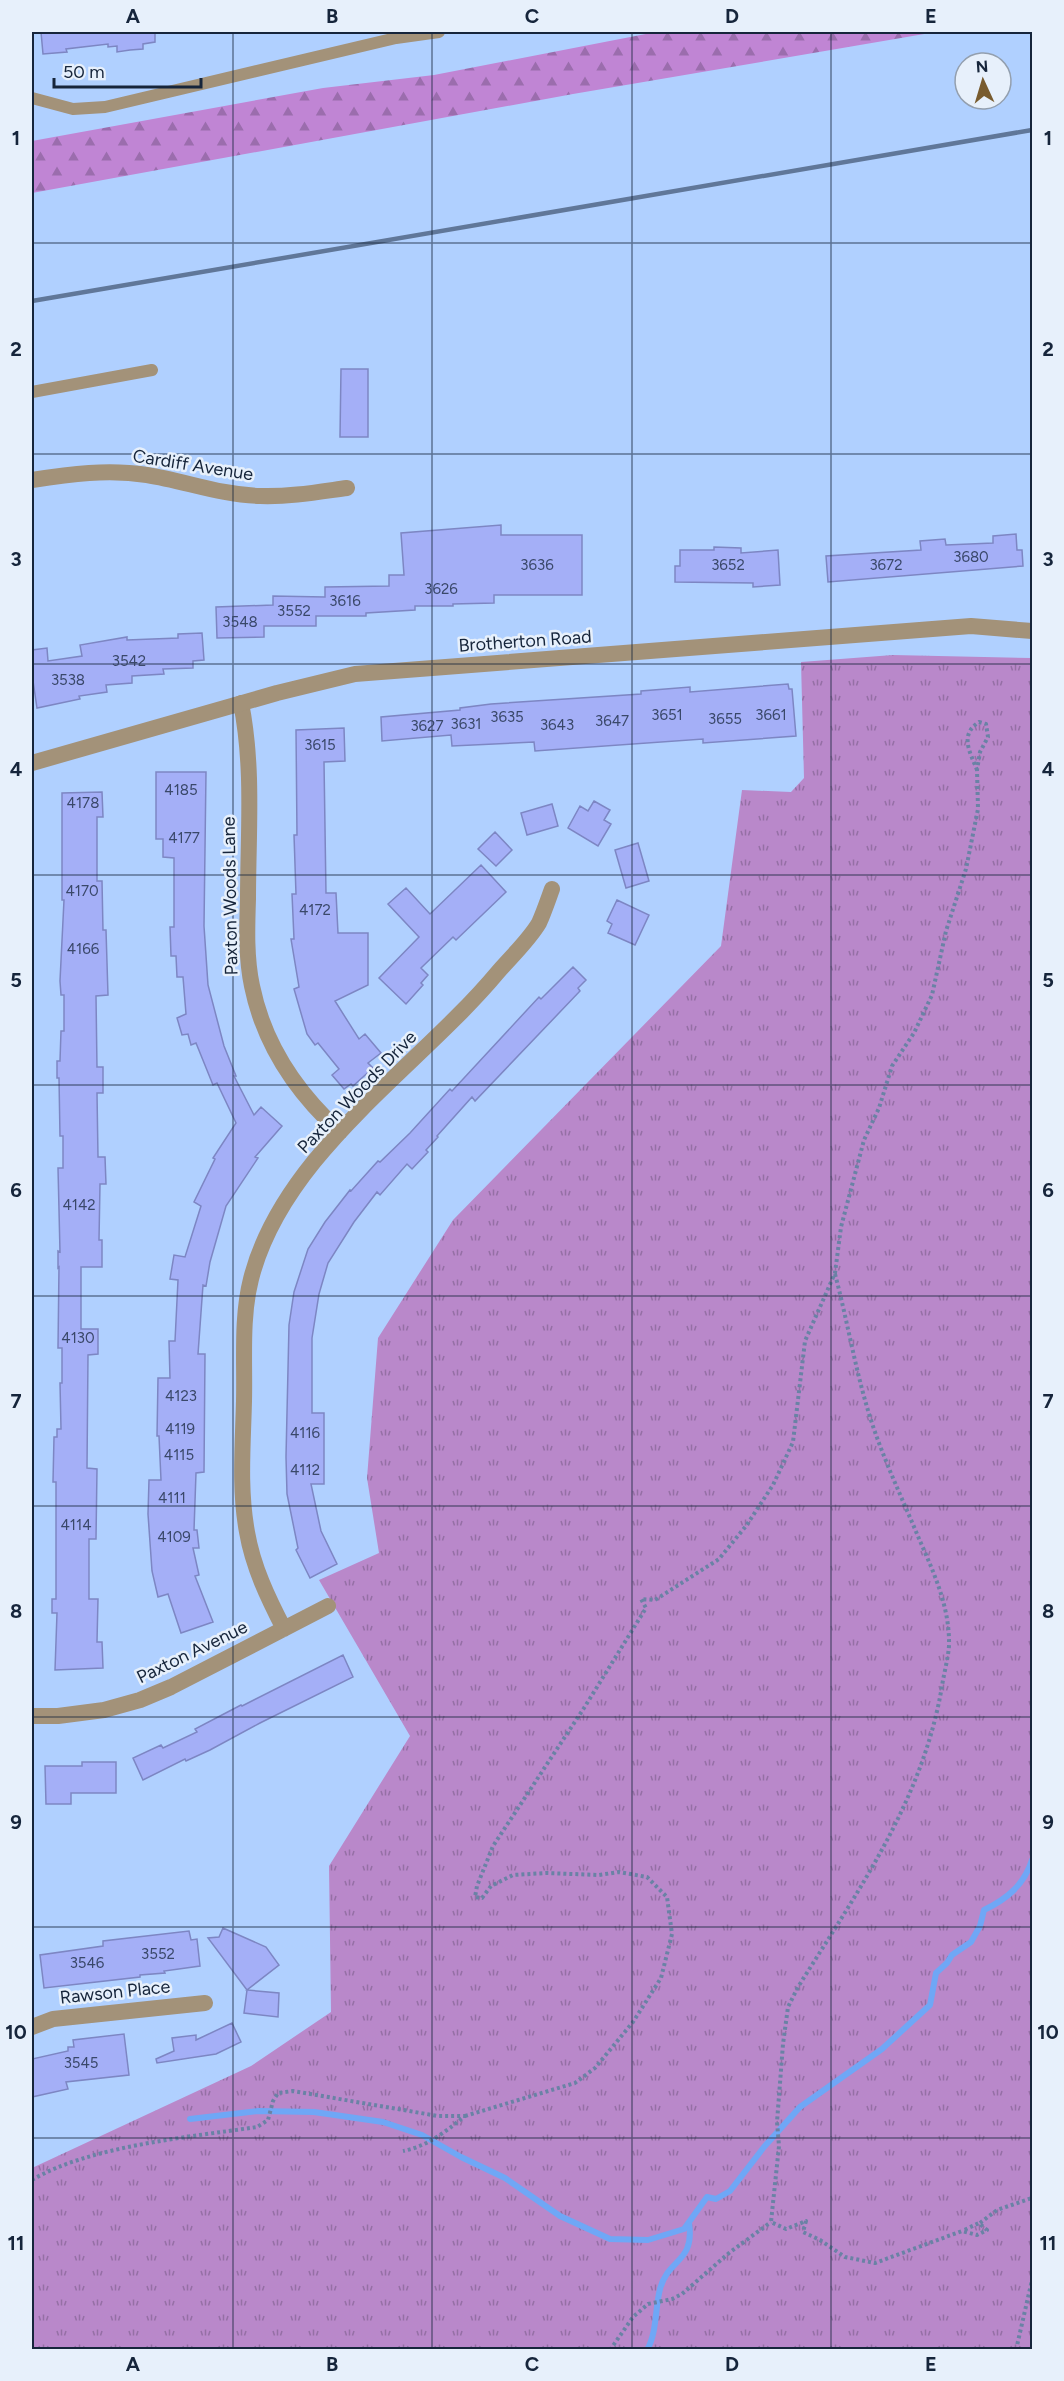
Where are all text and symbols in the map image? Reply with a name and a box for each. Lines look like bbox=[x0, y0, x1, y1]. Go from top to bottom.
text: A bbox=[126, 4, 141, 28]
text: B bbox=[326, 4, 338, 28]
text: C bbox=[525, 4, 539, 28]
text: D bbox=[725, 4, 739, 28]
text: E bbox=[925, 4, 937, 28]
scale bar bbox=[54, 51, 201, 89]
north arrow bbox=[953, 51, 1013, 111]
text: N bbox=[975, 57, 989, 76]
text: 50 m bbox=[63, 61, 105, 83]
text: 1 bbox=[12, 126, 20, 150]
text: 1 bbox=[1044, 126, 1052, 150]
text: 2 bbox=[10, 337, 22, 361]
text: 2 bbox=[1042, 337, 1054, 361]
street label: Cardiff Avenue bbox=[131, 445, 255, 485]
text: 3 bbox=[10, 547, 22, 571]
text: 3 bbox=[1042, 547, 1054, 571]
house number: 3680 bbox=[953, 548, 989, 566]
house number: 3636 bbox=[520, 556, 554, 574]
house number: 3652 bbox=[711, 556, 745, 574]
house number: 3672 bbox=[869, 556, 903, 574]
house number: 3626 bbox=[424, 580, 458, 598]
house number: 3616 bbox=[329, 592, 361, 610]
house number: 3552 bbox=[277, 602, 311, 620]
house number: 3548 bbox=[222, 613, 258, 631]
street label: Brotherton Road bbox=[458, 625, 592, 657]
house number: 3542 bbox=[112, 652, 146, 670]
house number: 3538 bbox=[51, 671, 85, 689]
house number: 3651 bbox=[651, 706, 683, 724]
house number: 3661 bbox=[755, 706, 787, 724]
house number: 3635 bbox=[490, 708, 524, 726]
house number: 3655 bbox=[708, 710, 742, 728]
house number: 3647 bbox=[595, 712, 629, 730]
house number: 3631 bbox=[450, 715, 482, 733]
house number: 3643 bbox=[540, 716, 574, 734]
house number: 3627 bbox=[410, 717, 444, 735]
house number: 3615 bbox=[304, 736, 336, 754]
text: 4 bbox=[10, 757, 23, 781]
text: 4 bbox=[1042, 757, 1055, 781]
house number: 4185 bbox=[164, 781, 198, 799]
house number: 4178 bbox=[67, 794, 99, 812]
street label: Paxton Woods Lane bbox=[218, 816, 242, 976]
house number: 4177 bbox=[168, 829, 200, 847]
house number: 4170 bbox=[65, 882, 99, 900]
house number: 4172 bbox=[299, 901, 331, 919]
house number: 4166 bbox=[67, 940, 100, 958]
text: 5 bbox=[10, 968, 22, 992]
text: 5 bbox=[1042, 968, 1054, 992]
street label: Paxton Woods Drive bbox=[293, 1026, 421, 1158]
text: 6 bbox=[10, 1178, 22, 1202]
text: 6 bbox=[1042, 1178, 1054, 1202]
house number: 4142 bbox=[62, 1196, 96, 1214]
house number: 4130 bbox=[61, 1329, 95, 1347]
house number: 4123 bbox=[165, 1387, 197, 1405]
text: 7 bbox=[10, 1389, 22, 1413]
text: 7 bbox=[1042, 1389, 1054, 1413]
house number: 4119 bbox=[165, 1420, 195, 1438]
house number: 4116 bbox=[290, 1424, 321, 1442]
house number: 4115 bbox=[164, 1446, 194, 1464]
house number: 4112 bbox=[290, 1461, 320, 1479]
house number: 4111 bbox=[158, 1489, 186, 1507]
house number: 4114 bbox=[60, 1516, 92, 1534]
house number: 4109 bbox=[157, 1528, 191, 1546]
text: 8 bbox=[10, 1599, 22, 1623]
text: 8 bbox=[1042, 1599, 1054, 1623]
street label: Paxton Avenue bbox=[133, 1616, 251, 1688]
text: 9 bbox=[10, 1810, 22, 1834]
text: 9 bbox=[1042, 1810, 1054, 1834]
house number: 3552 bbox=[141, 1945, 175, 1963]
house number: 3546 bbox=[70, 1954, 105, 1972]
street label: Rawson Place bbox=[59, 1975, 171, 2009]
text: 10 bbox=[5, 2020, 27, 2044]
text: 10 bbox=[1037, 2020, 1059, 2044]
house number: 3545 bbox=[64, 2054, 98, 2072]
text: 11 bbox=[8, 2231, 24, 2255]
text: 11 bbox=[1040, 2231, 1056, 2255]
text: A bbox=[126, 2352, 141, 2376]
text: B bbox=[326, 2352, 338, 2376]
text: C bbox=[525, 2352, 539, 2376]
text: D bbox=[725, 2352, 739, 2376]
text: E bbox=[925, 2352, 937, 2376]

